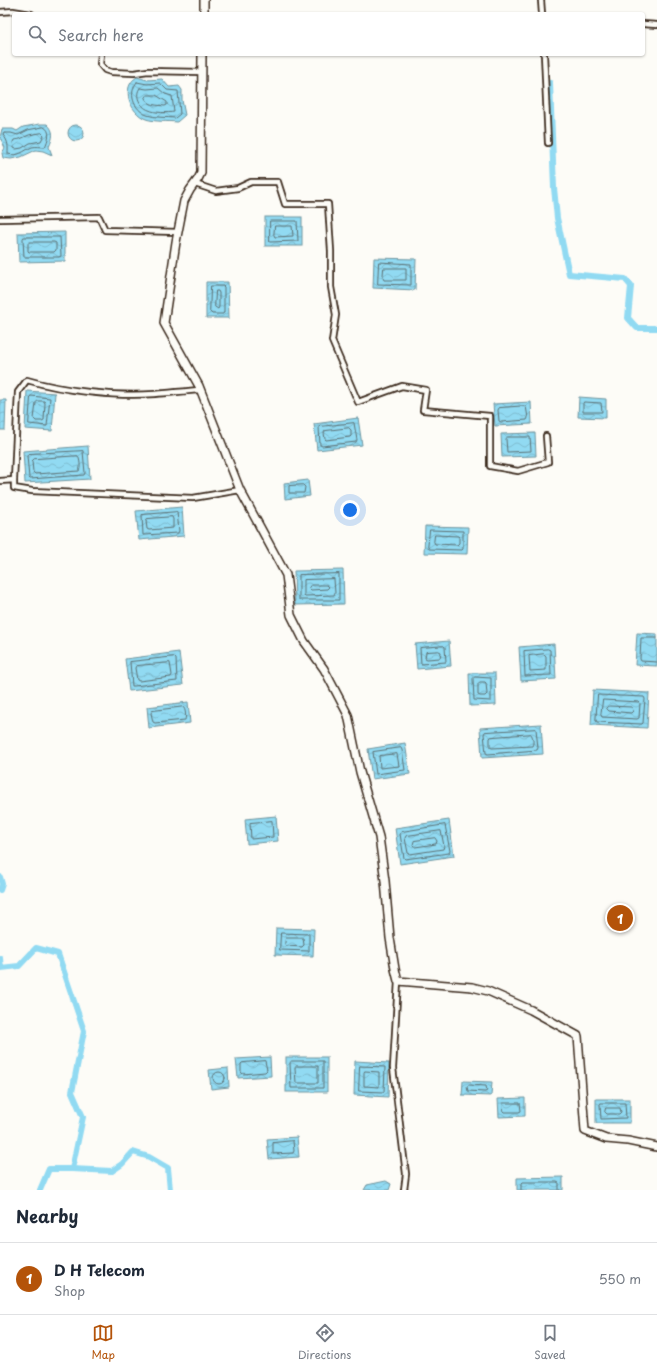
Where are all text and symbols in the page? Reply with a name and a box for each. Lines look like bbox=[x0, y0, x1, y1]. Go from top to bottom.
search box bbox=[12, 12, 645, 56]
icon: search bbox=[26, 23, 48, 45]
text: Search here bbox=[58, 23, 144, 46]
your location bbox=[340, 500, 360, 520]
pin: 1 bbox=[607, 903, 633, 933]
text: Nearby bbox=[16, 1203, 78, 1229]
text: D H Telecom bbox=[54, 1258, 145, 1281]
text: 1 bbox=[26, 1269, 32, 1288]
text: 550 m bbox=[599, 1269, 641, 1288]
text: Shop bbox=[54, 1281, 85, 1300]
tab: Map bbox=[91, 1322, 115, 1363]
tab: Directions bbox=[298, 1322, 351, 1363]
tab: Saved bbox=[534, 1322, 566, 1363]

